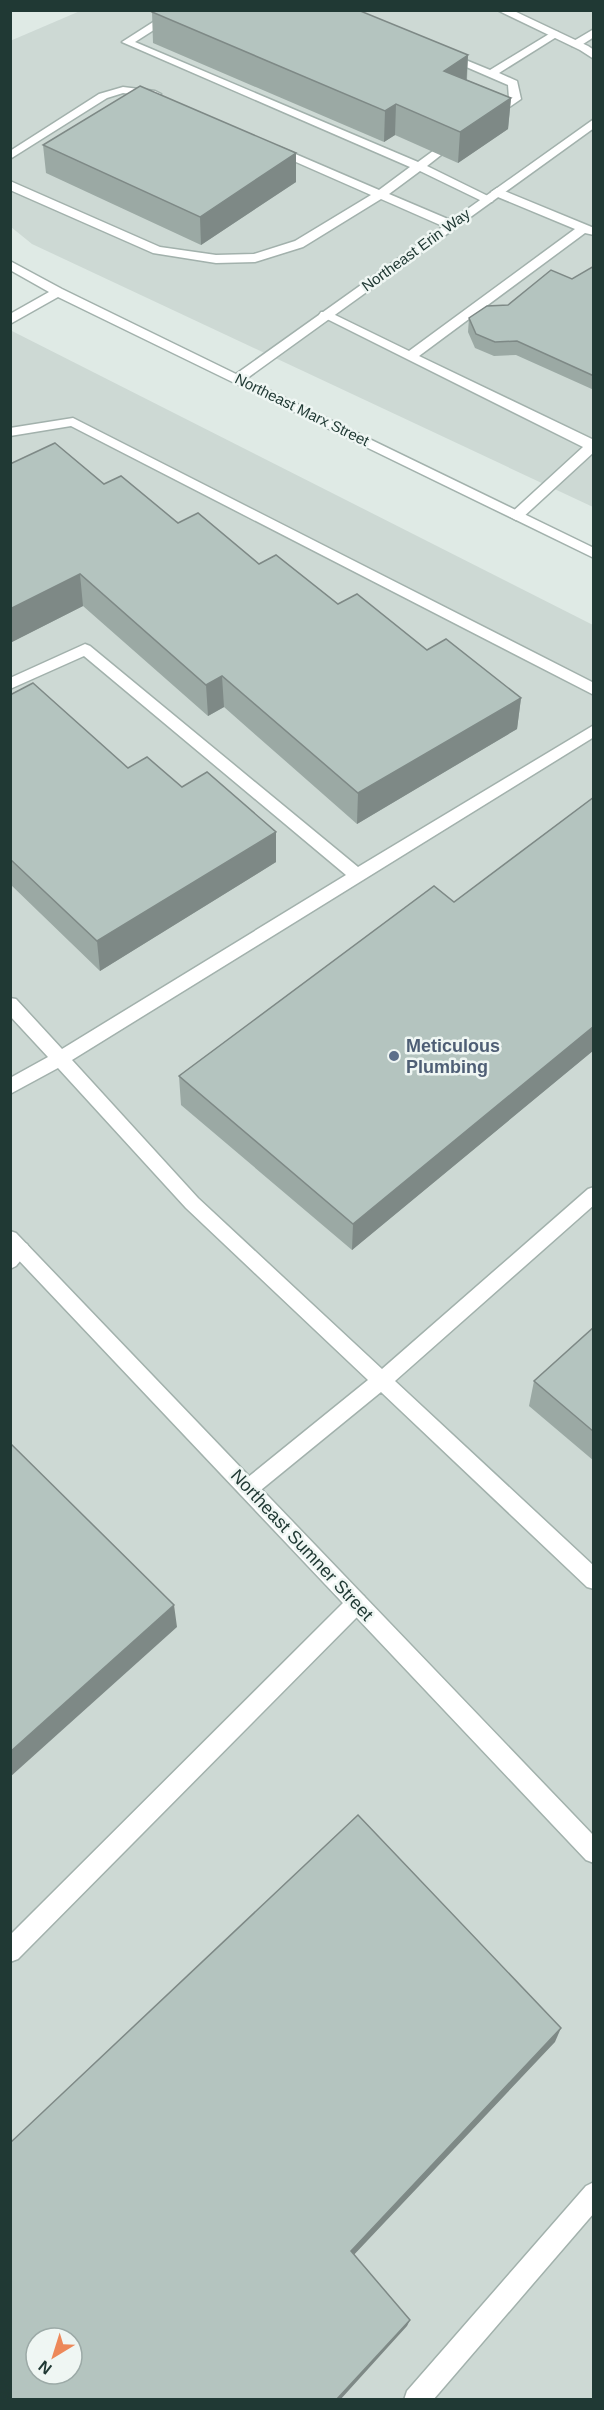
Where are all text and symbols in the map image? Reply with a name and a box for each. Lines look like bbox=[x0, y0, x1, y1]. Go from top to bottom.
street label: Northeast Erin Way bbox=[358, 204, 473, 295]
street label: Northeast Marx Street bbox=[233, 370, 373, 450]
place label: Meticulous Plumbing bbox=[406, 1036, 500, 1077]
marker: Meticulous Plumbing bbox=[387, 1049, 401, 1063]
street label: Northeast Sumner Street bbox=[227, 1465, 377, 1625]
north arrow bbox=[24, 2326, 84, 2386]
text: N bbox=[35, 2357, 55, 2378]

